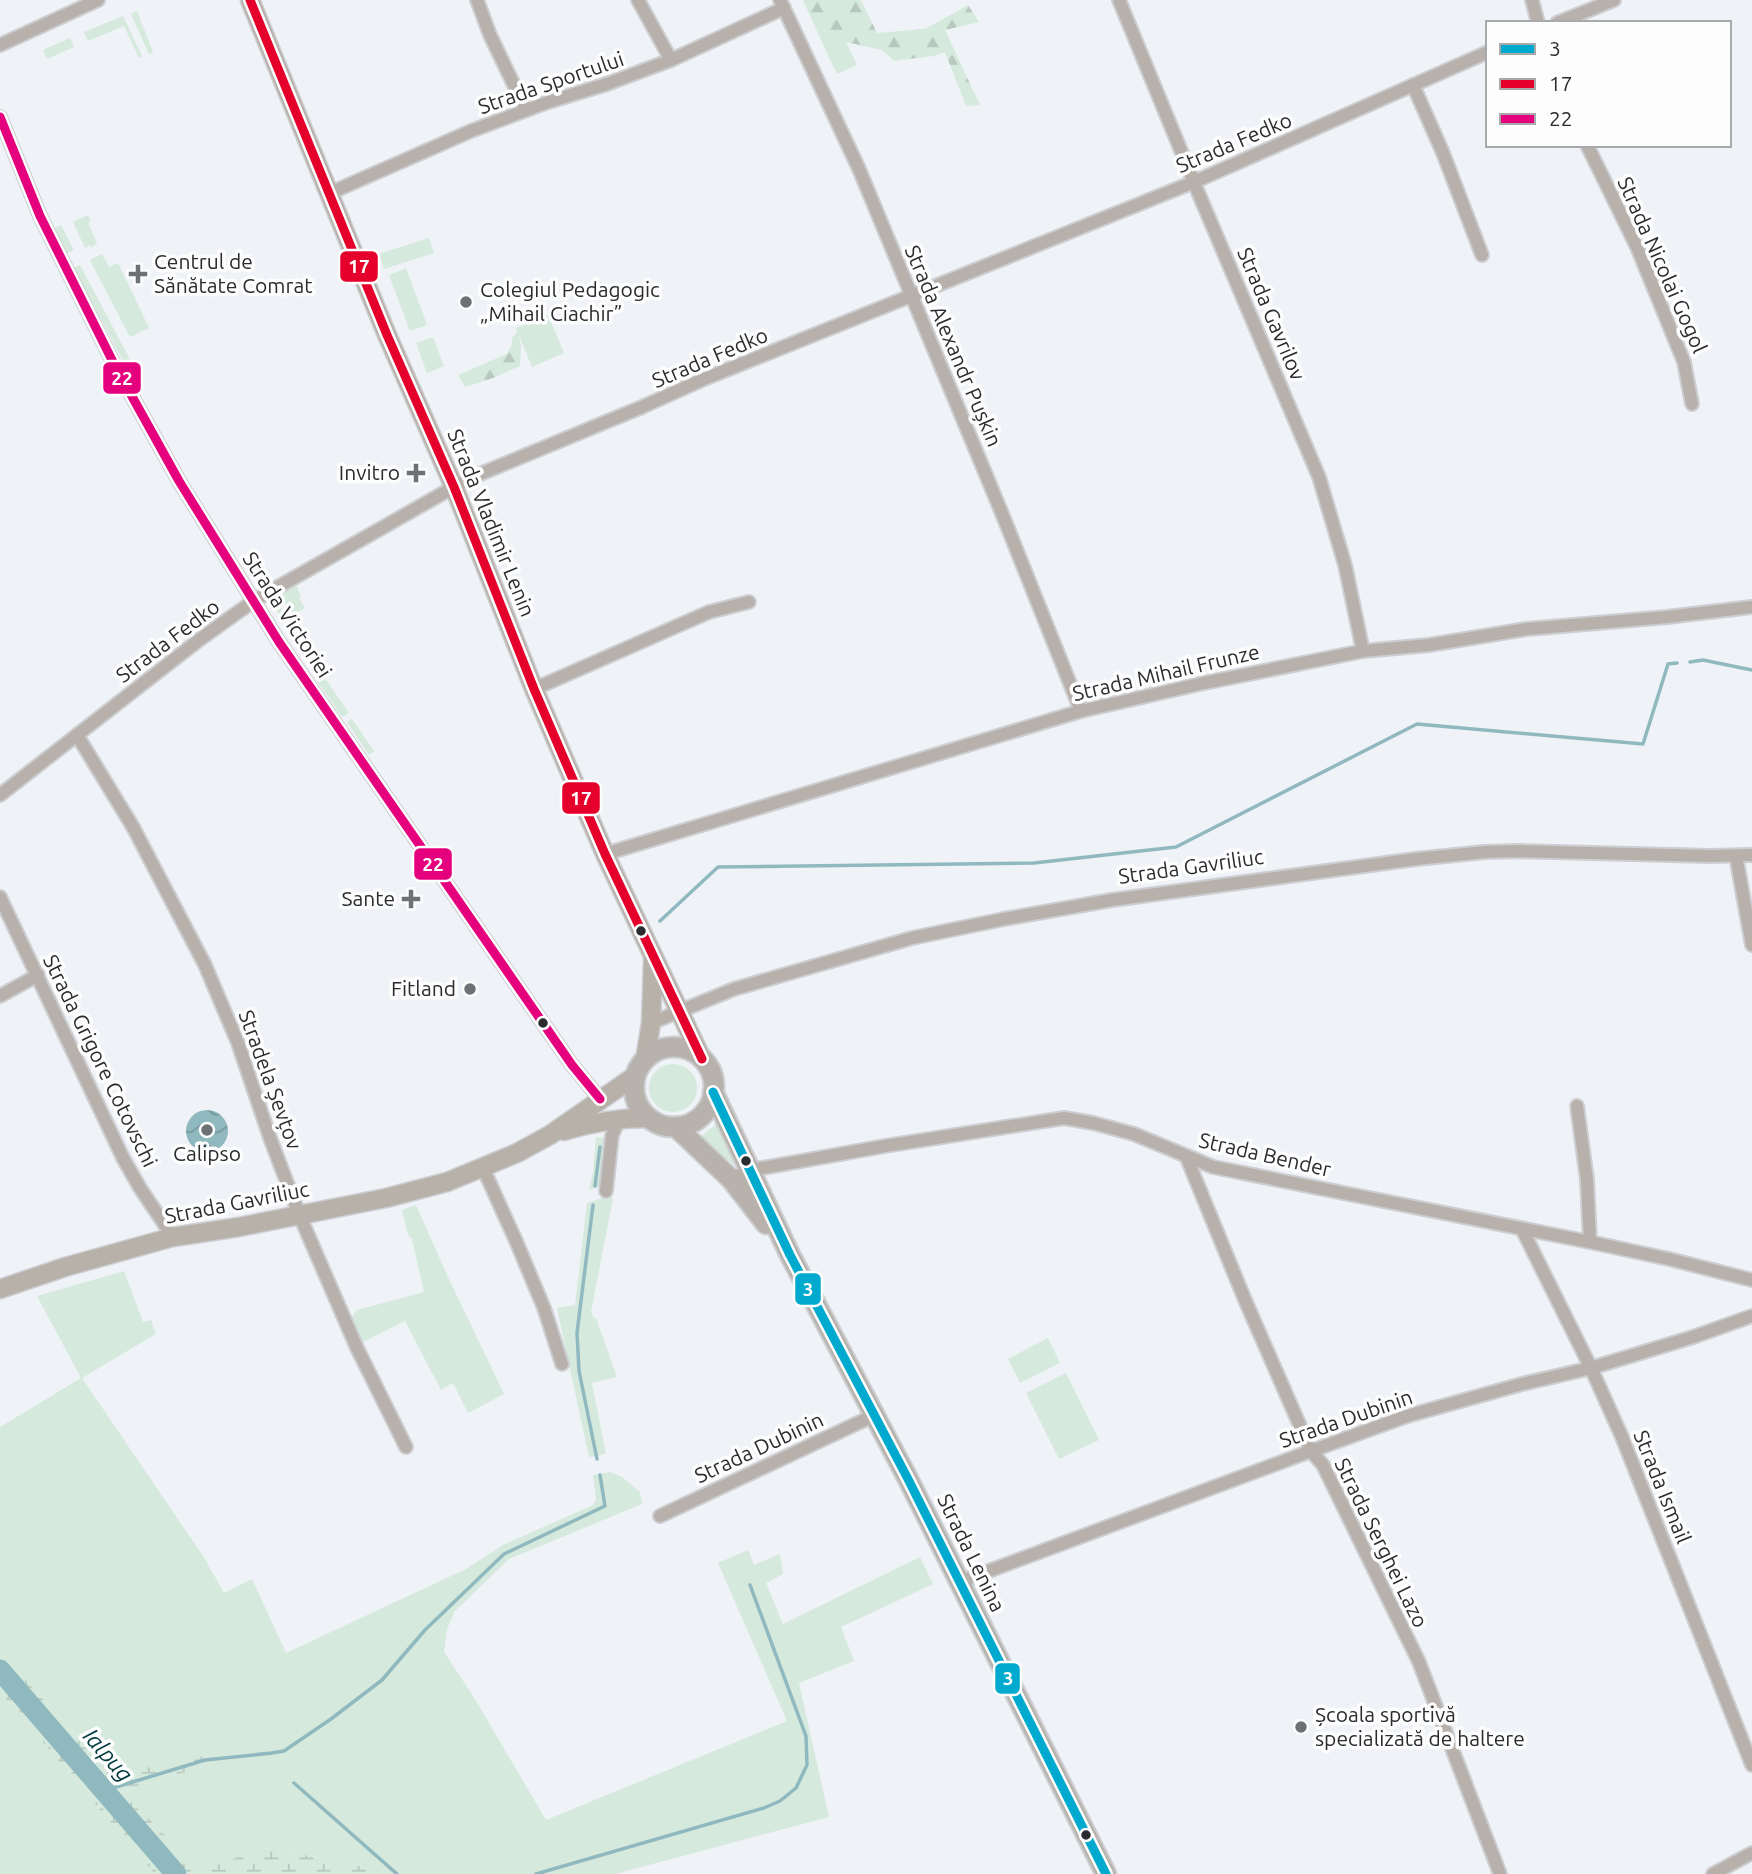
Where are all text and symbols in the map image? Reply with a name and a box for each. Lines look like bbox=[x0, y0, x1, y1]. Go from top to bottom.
legend bbox=[1486, 21, 1731, 147]
text: 3 bbox=[1549, 36, 1561, 60]
street label: Strada Sportului bbox=[475, 46, 627, 118]
text: 17 bbox=[1549, 71, 1573, 95]
text: 22 bbox=[1549, 106, 1573, 130]
street label: Strada Fedko bbox=[1172, 107, 1295, 177]
street label: Strada Nicolai Gogol bbox=[1613, 173, 1713, 356]
street label: Strada Alexandr Pușkin bbox=[901, 241, 1007, 450]
street label: Strada Gavrilov bbox=[1233, 244, 1311, 384]
place label: Centrul de Sănătate Comrat bbox=[154, 249, 312, 297]
line badge: 17 bbox=[339, 250, 379, 283]
text: 17 bbox=[348, 255, 370, 277]
marker: Centrul de Sănătate Comrat bbox=[128, 264, 148, 284]
place label: Colegiul Pedagogic „Mihail Ciachir” bbox=[480, 277, 660, 325]
marker: Colegiul Pedagogic „Mihail Ciachir” bbox=[458, 294, 474, 310]
street label: Strada Fedko bbox=[648, 322, 771, 392]
line badge: 22 bbox=[102, 361, 142, 395]
text: 22 bbox=[111, 367, 133, 389]
street label: Strada Vladimir Lenin bbox=[443, 425, 541, 620]
place label: Invitro bbox=[339, 460, 400, 484]
marker: Invitro bbox=[406, 463, 426, 483]
street label: Strada Victoriei bbox=[238, 547, 337, 682]
street label: Strada Fedko bbox=[111, 594, 224, 687]
street label: Strada Mihail Frunze bbox=[1070, 639, 1262, 705]
line badge: 17 bbox=[561, 781, 601, 815]
text: 17 bbox=[570, 787, 592, 809]
street label: Strada Gavriliuc bbox=[1117, 844, 1265, 888]
line badge: 22 bbox=[413, 847, 453, 881]
text: 22 bbox=[422, 853, 444, 875]
place label: Sante bbox=[341, 886, 395, 910]
marker: Sante bbox=[401, 889, 421, 909]
unlabelled marker bbox=[634, 924, 648, 938]
street label: Strada Grigore Cotovschi bbox=[39, 950, 163, 1171]
place label: Fitland bbox=[391, 976, 456, 1000]
marker: Fitland bbox=[462, 981, 478, 997]
street label: Stradela Șevțov bbox=[235, 1007, 307, 1153]
unlabelled marker bbox=[536, 1016, 550, 1030]
marker: Calipso bbox=[199, 1122, 215, 1138]
street label: Strada Bender bbox=[1197, 1127, 1334, 1181]
place label: Calipso bbox=[173, 1141, 241, 1165]
unlabelled marker bbox=[739, 1154, 753, 1168]
street label: Strada Gavriliuc bbox=[163, 1176, 311, 1228]
line badge: 3 bbox=[794, 1272, 822, 1306]
text: 3 bbox=[803, 1278, 813, 1300]
street label: Strada Dubinin bbox=[1276, 1384, 1415, 1452]
street label: Strada Dubinin bbox=[690, 1407, 827, 1487]
street label: Strada Ismail bbox=[1629, 1427, 1697, 1547]
street label: Strada Serghei Lazo bbox=[1331, 1454, 1433, 1631]
street label: Strada Lenina bbox=[933, 1490, 1011, 1615]
line badge: 3 bbox=[994, 1662, 1021, 1695]
text: 3 bbox=[1003, 1667, 1013, 1689]
place label: Școala sportivă specializată de haltere bbox=[1315, 1702, 1525, 1750]
marker: Școala sportivă specializată de haltere bbox=[1293, 1719, 1309, 1735]
water label: Ialpug bbox=[79, 1723, 138, 1786]
unlabelled marker bbox=[1079, 1828, 1093, 1842]

